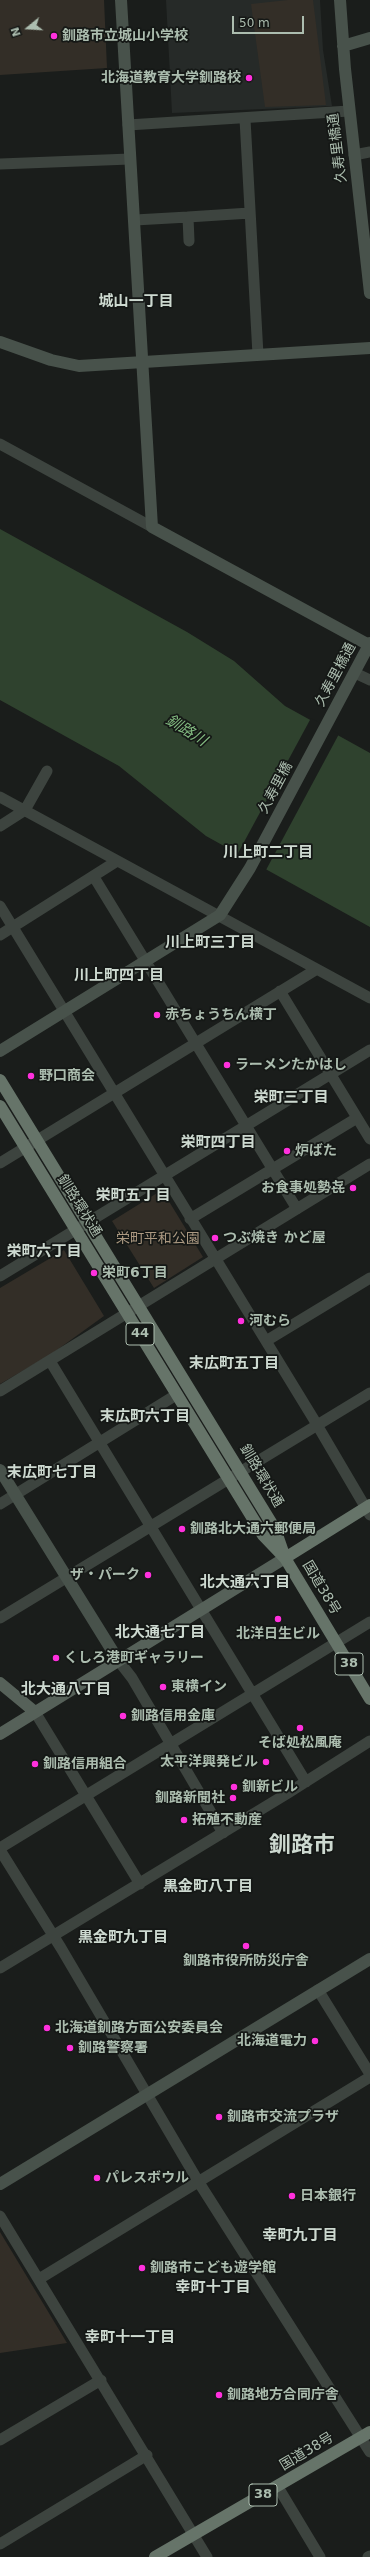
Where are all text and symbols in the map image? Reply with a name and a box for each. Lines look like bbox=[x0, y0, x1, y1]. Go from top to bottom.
north arrow bbox=[8, 8, 48, 48]
scale bar bbox=[234, 8, 306, 34]
text: 50 m bbox=[239, 16, 270, 30]
text: N bbox=[9, 25, 24, 38]
place label: 釧路市立城山小学校 bbox=[62, 28, 188, 44]
marker: 釧路市立城山小学校 bbox=[49, 31, 59, 41]
place label: 北海道教育大学釧路校 bbox=[101, 70, 241, 86]
marker: 北海道教育大学釧路校 bbox=[244, 73, 254, 83]
street label: 久寿里橋通 bbox=[325, 112, 351, 184]
district label: 城山一丁目 bbox=[99, 293, 173, 311]
street label: 久寿里橋通 bbox=[312, 640, 360, 710]
water label: 釧路川 bbox=[162, 711, 210, 751]
street label: 久寿里橋 bbox=[255, 759, 297, 817]
district label: 川上町二丁目 bbox=[223, 844, 313, 862]
district label: 川上町三丁目 bbox=[165, 934, 255, 952]
district label: 川上町四丁目 bbox=[74, 967, 164, 985]
place label: 赤ちょうちん横丁 bbox=[165, 1007, 277, 1023]
marker: 赤ちょうちん横丁 bbox=[152, 1010, 162, 1020]
place label: ラーメンたかはし bbox=[235, 1057, 347, 1073]
marker: ラーメンたかはし bbox=[222, 1060, 232, 1070]
place label: 野口商会 bbox=[39, 1068, 95, 1084]
marker: 野口商会 bbox=[26, 1071, 36, 1081]
district label: 栄町三丁目 bbox=[254, 1089, 328, 1107]
district label: 栄町四丁目 bbox=[181, 1134, 255, 1152]
place label: 炉ばた bbox=[295, 1143, 337, 1159]
marker: 炉ばた bbox=[282, 1146, 292, 1156]
street label: 釧路環状通 bbox=[53, 1172, 105, 1240]
place label: お食事処勢㐂 bbox=[261, 1180, 345, 1196]
marker: お食事処勢㐂 bbox=[348, 1183, 358, 1193]
district label: 栄町五丁目 bbox=[96, 1187, 170, 1205]
place label: つぶ焼き かど屋 bbox=[223, 1230, 326, 1246]
park label: 栄町平和公園 bbox=[116, 1231, 200, 1247]
marker: つぶ焼き かど屋 bbox=[210, 1233, 220, 1243]
district label: 栄町六丁目 bbox=[7, 1243, 81, 1261]
place label: 栄町6丁目 bbox=[102, 1265, 168, 1281]
marker: 栄町6丁目 bbox=[89, 1268, 99, 1278]
place label: 河むら bbox=[249, 1313, 291, 1329]
marker: 河むら bbox=[236, 1316, 246, 1326]
road number: 44 bbox=[126, 1323, 154, 1345]
district label: 末広町五丁目 bbox=[189, 1355, 279, 1373]
district label: 末広町六丁目 bbox=[100, 1408, 190, 1426]
street label: 釧路環状通 bbox=[236, 1442, 286, 1510]
district label: 末広町七丁目 bbox=[7, 1464, 97, 1482]
place label: 釧路北大通六郵便局 bbox=[190, 1521, 316, 1537]
marker: 釧路北大通六郵便局 bbox=[177, 1524, 187, 1534]
street label: 国道38号 bbox=[298, 1558, 344, 1618]
place label: ザ・パーク bbox=[70, 1567, 140, 1583]
marker: ザ・パーク bbox=[143, 1570, 153, 1580]
district label: 北大通六丁目 bbox=[200, 1574, 290, 1592]
marker: 北洋日生ビル bbox=[273, 1614, 283, 1624]
district label: 北大通七丁目 bbox=[115, 1624, 205, 1642]
place label: 北洋日生ビル bbox=[236, 1626, 320, 1642]
place label: くしろ港町ギャラリー bbox=[64, 1650, 204, 1666]
marker: くしろ港町ギャラリー bbox=[51, 1653, 61, 1663]
road number: 38 bbox=[335, 1653, 363, 1675]
place label: 東横イン bbox=[171, 1679, 227, 1695]
district label: 北大通八丁目 bbox=[21, 1681, 111, 1699]
marker: 東横イン bbox=[158, 1682, 168, 1692]
place label: 釧路信用金庫 bbox=[131, 1708, 215, 1724]
marker: 釧路信用金庫 bbox=[118, 1711, 128, 1721]
marker: そば処松風庵 bbox=[295, 1723, 305, 1733]
place label: そば処松風庵 bbox=[258, 1735, 342, 1751]
place label: 太平洋興発ビル bbox=[160, 1754, 258, 1770]
place label: 釧路信用組合 bbox=[43, 1756, 127, 1772]
marker: 太平洋興発ビル bbox=[261, 1757, 271, 1767]
marker: 釧路信用組合 bbox=[30, 1759, 40, 1769]
place label: 釧新ビル bbox=[242, 1779, 298, 1795]
marker: 釧新ビル bbox=[229, 1782, 239, 1792]
place label: 釧路新聞社 bbox=[155, 1790, 225, 1806]
marker: 釧路新聞社 bbox=[228, 1793, 238, 1803]
place label: 拓殖不動産 bbox=[192, 1812, 262, 1828]
marker: 拓殖不動産 bbox=[179, 1815, 189, 1825]
district label: 釧路市 bbox=[269, 1833, 335, 1859]
district label: 黒金町八丁目 bbox=[163, 1878, 253, 1896]
district label: 黒金町九丁目 bbox=[78, 1929, 168, 1947]
marker: 釧路市役所防災庁舎 bbox=[241, 1941, 251, 1951]
place label: 釧路市役所防災庁舎 bbox=[183, 1953, 309, 1969]
place label: 北海道釧路方面公安委員会 bbox=[55, 2020, 223, 2036]
marker: 北海道釧路方面公安委員会 bbox=[42, 2023, 52, 2033]
place label: 北海道電力 bbox=[237, 2033, 307, 2049]
marker: 北海道電力 bbox=[310, 2036, 320, 2046]
place label: 釧路警察署 bbox=[78, 2040, 148, 2056]
marker: 釧路警察署 bbox=[65, 2043, 75, 2053]
place label: 釧路市交流プラザ bbox=[227, 2109, 339, 2125]
marker: 釧路市交流プラザ bbox=[214, 2112, 224, 2122]
place label: パレスボウル bbox=[105, 2170, 189, 2186]
marker: パレスボウル bbox=[92, 2173, 102, 2183]
place label: 日本銀行 bbox=[300, 2188, 356, 2204]
marker: 日本銀行 bbox=[287, 2191, 297, 2201]
district label: 幸町九丁目 bbox=[263, 2227, 337, 2245]
place label: 釧路市こども遊学館 bbox=[150, 2260, 276, 2276]
marker: 釧路市こども遊学館 bbox=[137, 2263, 147, 2273]
district label: 幸町十丁目 bbox=[176, 2279, 250, 2297]
district label: 幸町十一丁目 bbox=[85, 2329, 175, 2347]
place label: 釧路地方合同庁舎 bbox=[227, 2387, 339, 2403]
marker: 釧路地方合同庁舎 bbox=[214, 2390, 224, 2400]
street label: 国道38号 bbox=[277, 2429, 337, 2475]
road number: 38 bbox=[249, 2484, 277, 2506]

